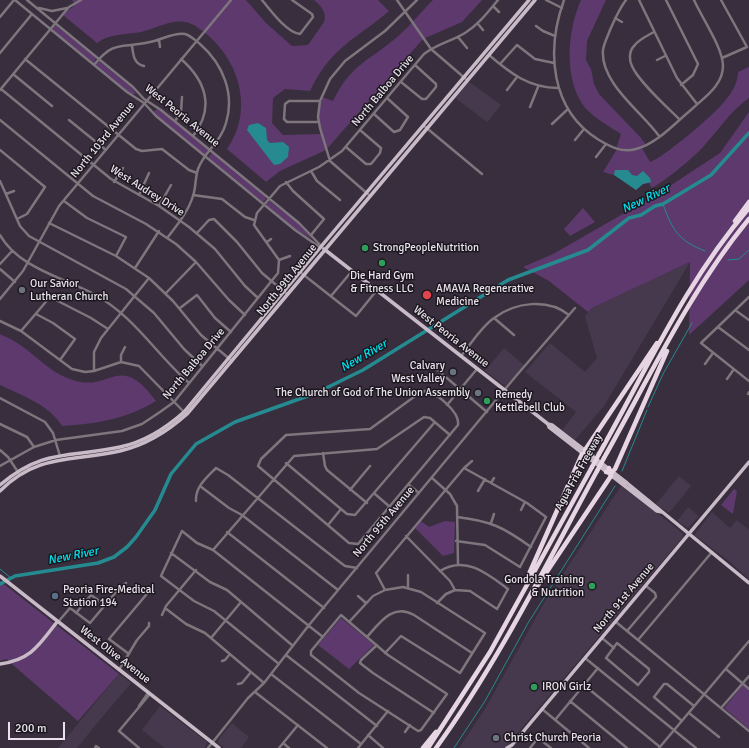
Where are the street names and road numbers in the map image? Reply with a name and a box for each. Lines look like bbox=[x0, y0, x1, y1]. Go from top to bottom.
street label: North Balboa Drive bbox=[349, 53, 417, 129]
street label: West Peoria Avenue bbox=[142, 82, 222, 150]
street label: North 103rd Avenue bbox=[68, 99, 138, 181]
street label: West Audrey Drive bbox=[107, 163, 187, 219]
street label: North 99th Avenue bbox=[254, 242, 320, 318]
street label: West Peoria Avenue bbox=[411, 303, 491, 371]
street label: North Balboa Drive bbox=[160, 326, 228, 402]
street label: Agua Fria Freeway bbox=[552, 431, 606, 513]
street label: North 95th Avenue bbox=[351, 484, 417, 560]
street label: North 91st Avenue bbox=[591, 560, 657, 636]
street label: West Olive Avenue bbox=[77, 623, 153, 687]

